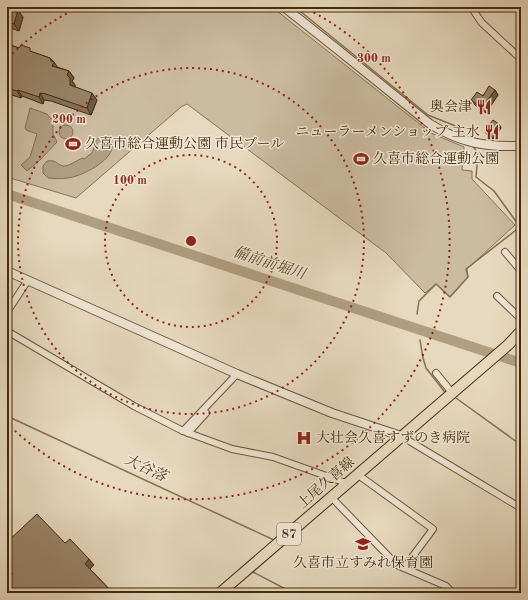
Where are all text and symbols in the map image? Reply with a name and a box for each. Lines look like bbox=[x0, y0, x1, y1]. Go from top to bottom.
text: 300 m bbox=[357, 53, 391, 65]
restaurant icon: 奥会津 bbox=[475, 98, 493, 116]
place label: 奥会津 bbox=[430, 99, 472, 114]
text: 200 m bbox=[52, 114, 86, 126]
restaurant icon: ニューラーメンショップ 主水 bbox=[483, 123, 501, 141]
place label: ニューラーメンショップ 主水 bbox=[295, 124, 480, 139]
sports icon: 久喜市総合運動公園 市民プール bbox=[64, 135, 82, 153]
place label: 久喜市総合運動公園 市民プール bbox=[85, 136, 284, 151]
sports icon: 久喜市総合運動公園 bbox=[352, 150, 370, 168]
place label: 久喜市総合運動公園 bbox=[373, 151, 499, 166]
text: 100 m bbox=[113, 175, 147, 187]
centre of rings bbox=[184, 234, 198, 248]
water label: 備前前堀川 bbox=[231, 243, 309, 283]
hospital icon: 大壮会久喜すずのき病院 bbox=[295, 429, 313, 447]
place label: 大壮会久喜すずのき病院 bbox=[316, 430, 470, 445]
water label: 大谷落 bbox=[121, 451, 172, 487]
street label: 上尾久喜線 bbox=[294, 454, 357, 511]
road number: 87 bbox=[277, 523, 301, 545]
school or university icon: 久喜市立すみれ保育園 bbox=[354, 535, 372, 553]
place label: 久喜市立すみれ保育園 bbox=[293, 555, 433, 570]

